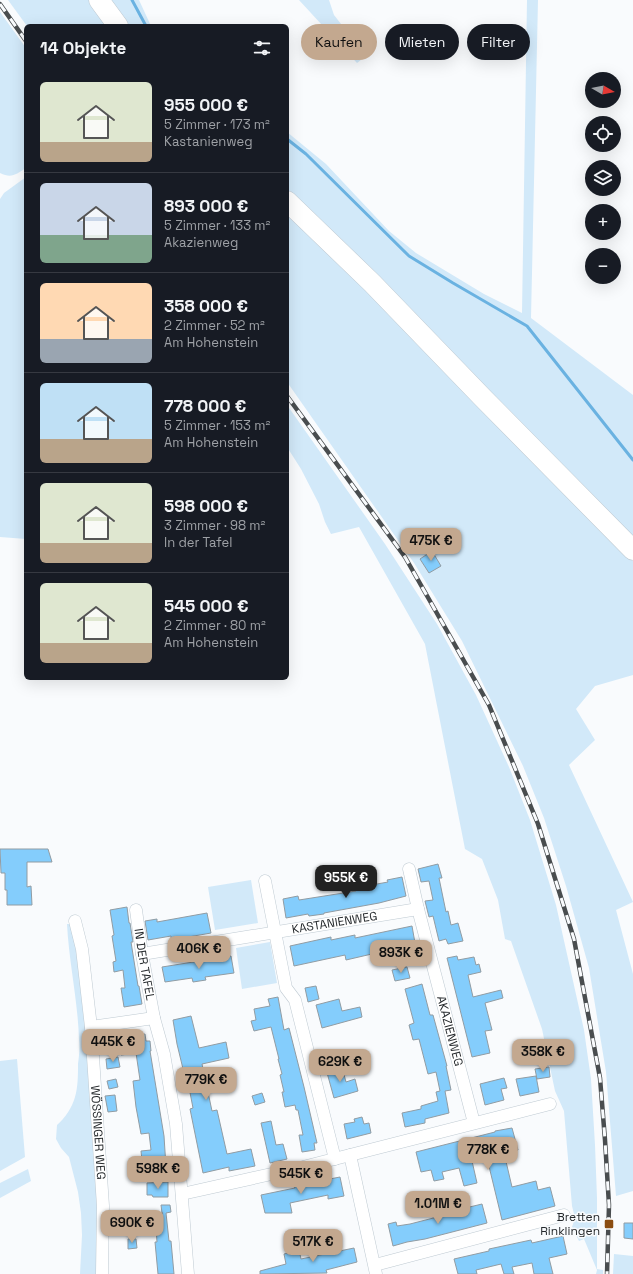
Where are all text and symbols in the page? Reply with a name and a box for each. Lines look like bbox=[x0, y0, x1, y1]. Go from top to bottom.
chip: Kaufen bbox=[301, 24, 377, 60]
chip: Mieten bbox=[385, 24, 459, 60]
chip: Filter bbox=[467, 24, 530, 60]
text: 14 Objekte bbox=[40, 37, 126, 59]
icon: filters bbox=[251, 37, 273, 59]
north arrow bbox=[585, 72, 621, 108]
map controls bbox=[585, 72, 621, 284]
text: 955 000 € bbox=[164, 94, 248, 116]
icon: home bbox=[72, 98, 120, 146]
text: 5 Zimmer · 173 m² bbox=[164, 116, 270, 133]
button: locate bbox=[585, 116, 621, 152]
text: Kastanienweg bbox=[164, 133, 253, 150]
button: layers bbox=[585, 160, 621, 196]
text: 893 000 € bbox=[164, 195, 248, 217]
icon: home bbox=[72, 199, 120, 247]
button: + bbox=[585, 204, 621, 240]
text: 5 Zimmer · 133 m² bbox=[164, 217, 270, 234]
text: Akazienweg bbox=[164, 234, 238, 251]
button: − bbox=[585, 248, 621, 284]
text: 358 000 € bbox=[164, 295, 248, 317]
icon: home bbox=[72, 299, 120, 347]
text: 2 Zimmer · 52 m² bbox=[164, 317, 265, 334]
text: Am Hohenstein bbox=[164, 334, 258, 351]
text: 778 000 € bbox=[164, 395, 246, 417]
icon: home bbox=[72, 399, 120, 447]
text: 5 Zimmer · 153 m² bbox=[164, 417, 270, 434]
text: Am Hohenstein bbox=[164, 434, 258, 451]
text: 598 000 € bbox=[164, 495, 248, 517]
icon: home bbox=[72, 499, 120, 547]
text: 3 Zimmer · 98 m² bbox=[164, 517, 265, 534]
pin: 475K € bbox=[398, 528, 464, 562]
text: 475K € bbox=[410, 532, 452, 549]
text: In der Tafel bbox=[164, 534, 232, 551]
text: 545 000 € bbox=[164, 595, 248, 617]
icon: home bbox=[72, 599, 120, 647]
text: 2 Zimmer · 80 m² bbox=[164, 617, 266, 634]
text: Am Hohenstein bbox=[164, 634, 258, 651]
pin: 955K € bbox=[313, 865, 379, 899]
text: 955K € bbox=[324, 869, 368, 886]
street label: KASTANIENWEG bbox=[291, 908, 378, 937]
street label: IN DER TAFEL bbox=[131, 927, 159, 1002]
pin: 406K € bbox=[166, 936, 232, 970]
text: 406K € bbox=[177, 940, 221, 957]
pin: 893K € bbox=[368, 940, 434, 974]
text: 893K € bbox=[379, 944, 423, 961]
street label: AKAZIENWEG bbox=[433, 994, 467, 1068]
pin: 445K € bbox=[80, 1029, 146, 1063]
text: 445K € bbox=[91, 1033, 135, 1050]
pin: 358K € bbox=[510, 1039, 576, 1073]
text: 358K € bbox=[521, 1043, 565, 1060]
pin: 629K € bbox=[307, 1049, 373, 1083]
text: 629K € bbox=[318, 1053, 362, 1070]
pin: 779K € bbox=[173, 1067, 239, 1101]
text: 779K € bbox=[185, 1071, 227, 1088]
street label: WÖSSINGER WEG bbox=[87, 1085, 109, 1180]
pin: 778K € bbox=[455, 1137, 521, 1171]
text: 778K € bbox=[467, 1141, 509, 1158]
pin: 598K € bbox=[125, 1156, 191, 1190]
text: 598K € bbox=[136, 1160, 180, 1177]
pin: 545K € bbox=[268, 1161, 334, 1195]
text: 545K € bbox=[279, 1165, 323, 1182]
pin: 1.01M € bbox=[401, 1191, 475, 1225]
text: 1.01M € bbox=[414, 1195, 462, 1212]
place label: Bretten Rinklingen bbox=[540, 1209, 600, 1239]
pin: 690K € bbox=[99, 1210, 165, 1244]
text: 690K € bbox=[110, 1214, 154, 1231]
marker: Bretten Rinklingen bbox=[603, 1218, 615, 1230]
pin: 517K € bbox=[280, 1229, 346, 1263]
text: 517K € bbox=[293, 1233, 333, 1250]

